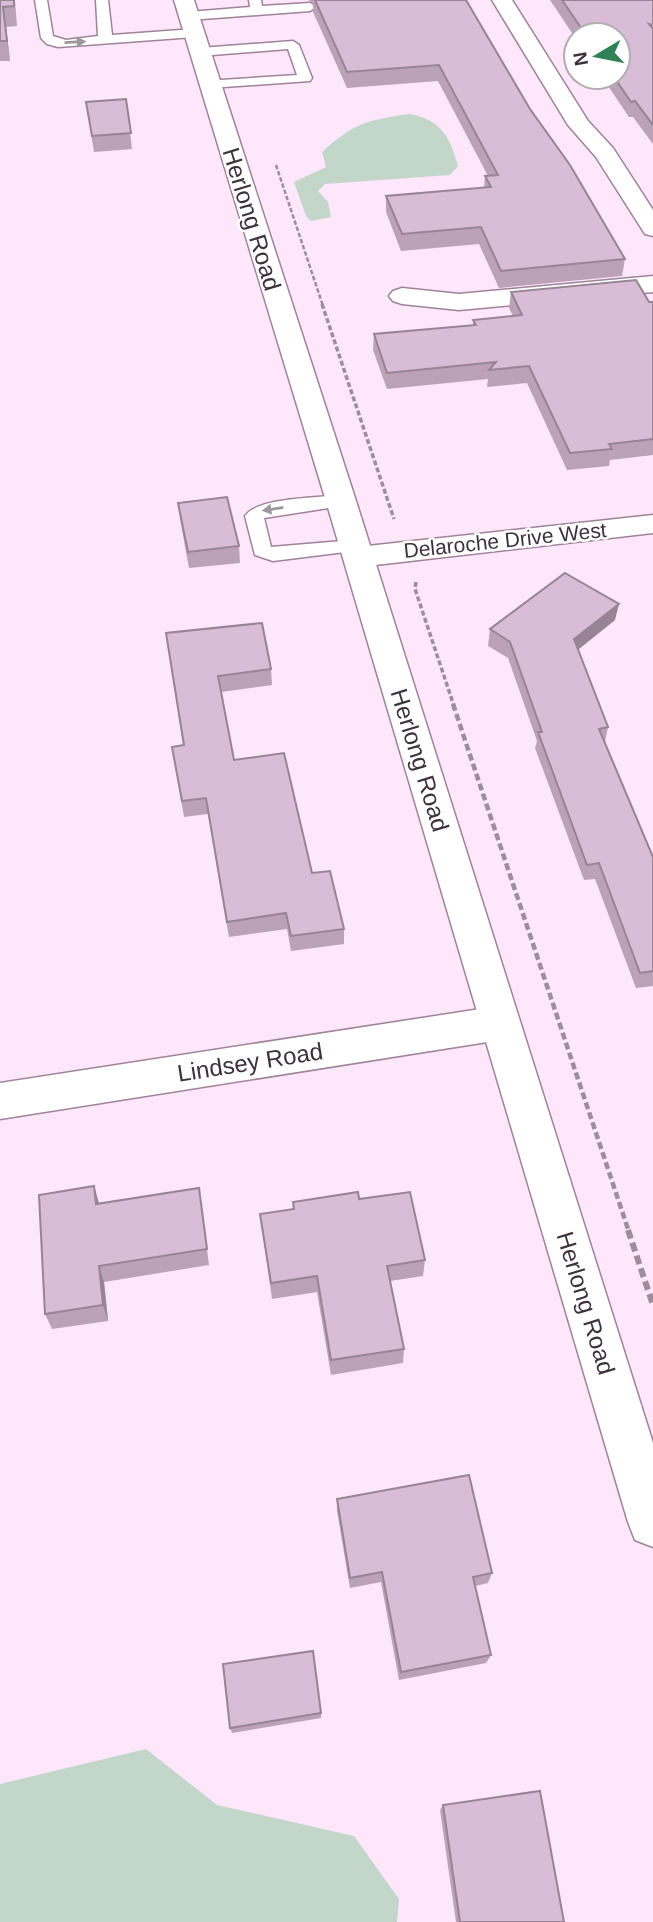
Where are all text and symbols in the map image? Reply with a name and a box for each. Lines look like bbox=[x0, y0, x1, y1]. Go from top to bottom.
north arrow bbox=[562, 21, 632, 91]
one-way arrow bbox=[64, 37, 86, 48]
text: N bbox=[569, 50, 592, 67]
street label: Herlong Road bbox=[217, 144, 287, 294]
one-way arrow bbox=[262, 504, 284, 515]
street label: Delaroche Drive West bbox=[402, 518, 608, 562]
street label: Herlong Road bbox=[385, 685, 455, 835]
street label: Lindsey Road bbox=[175, 1037, 325, 1087]
street label: Herlong Road bbox=[551, 1228, 621, 1378]

